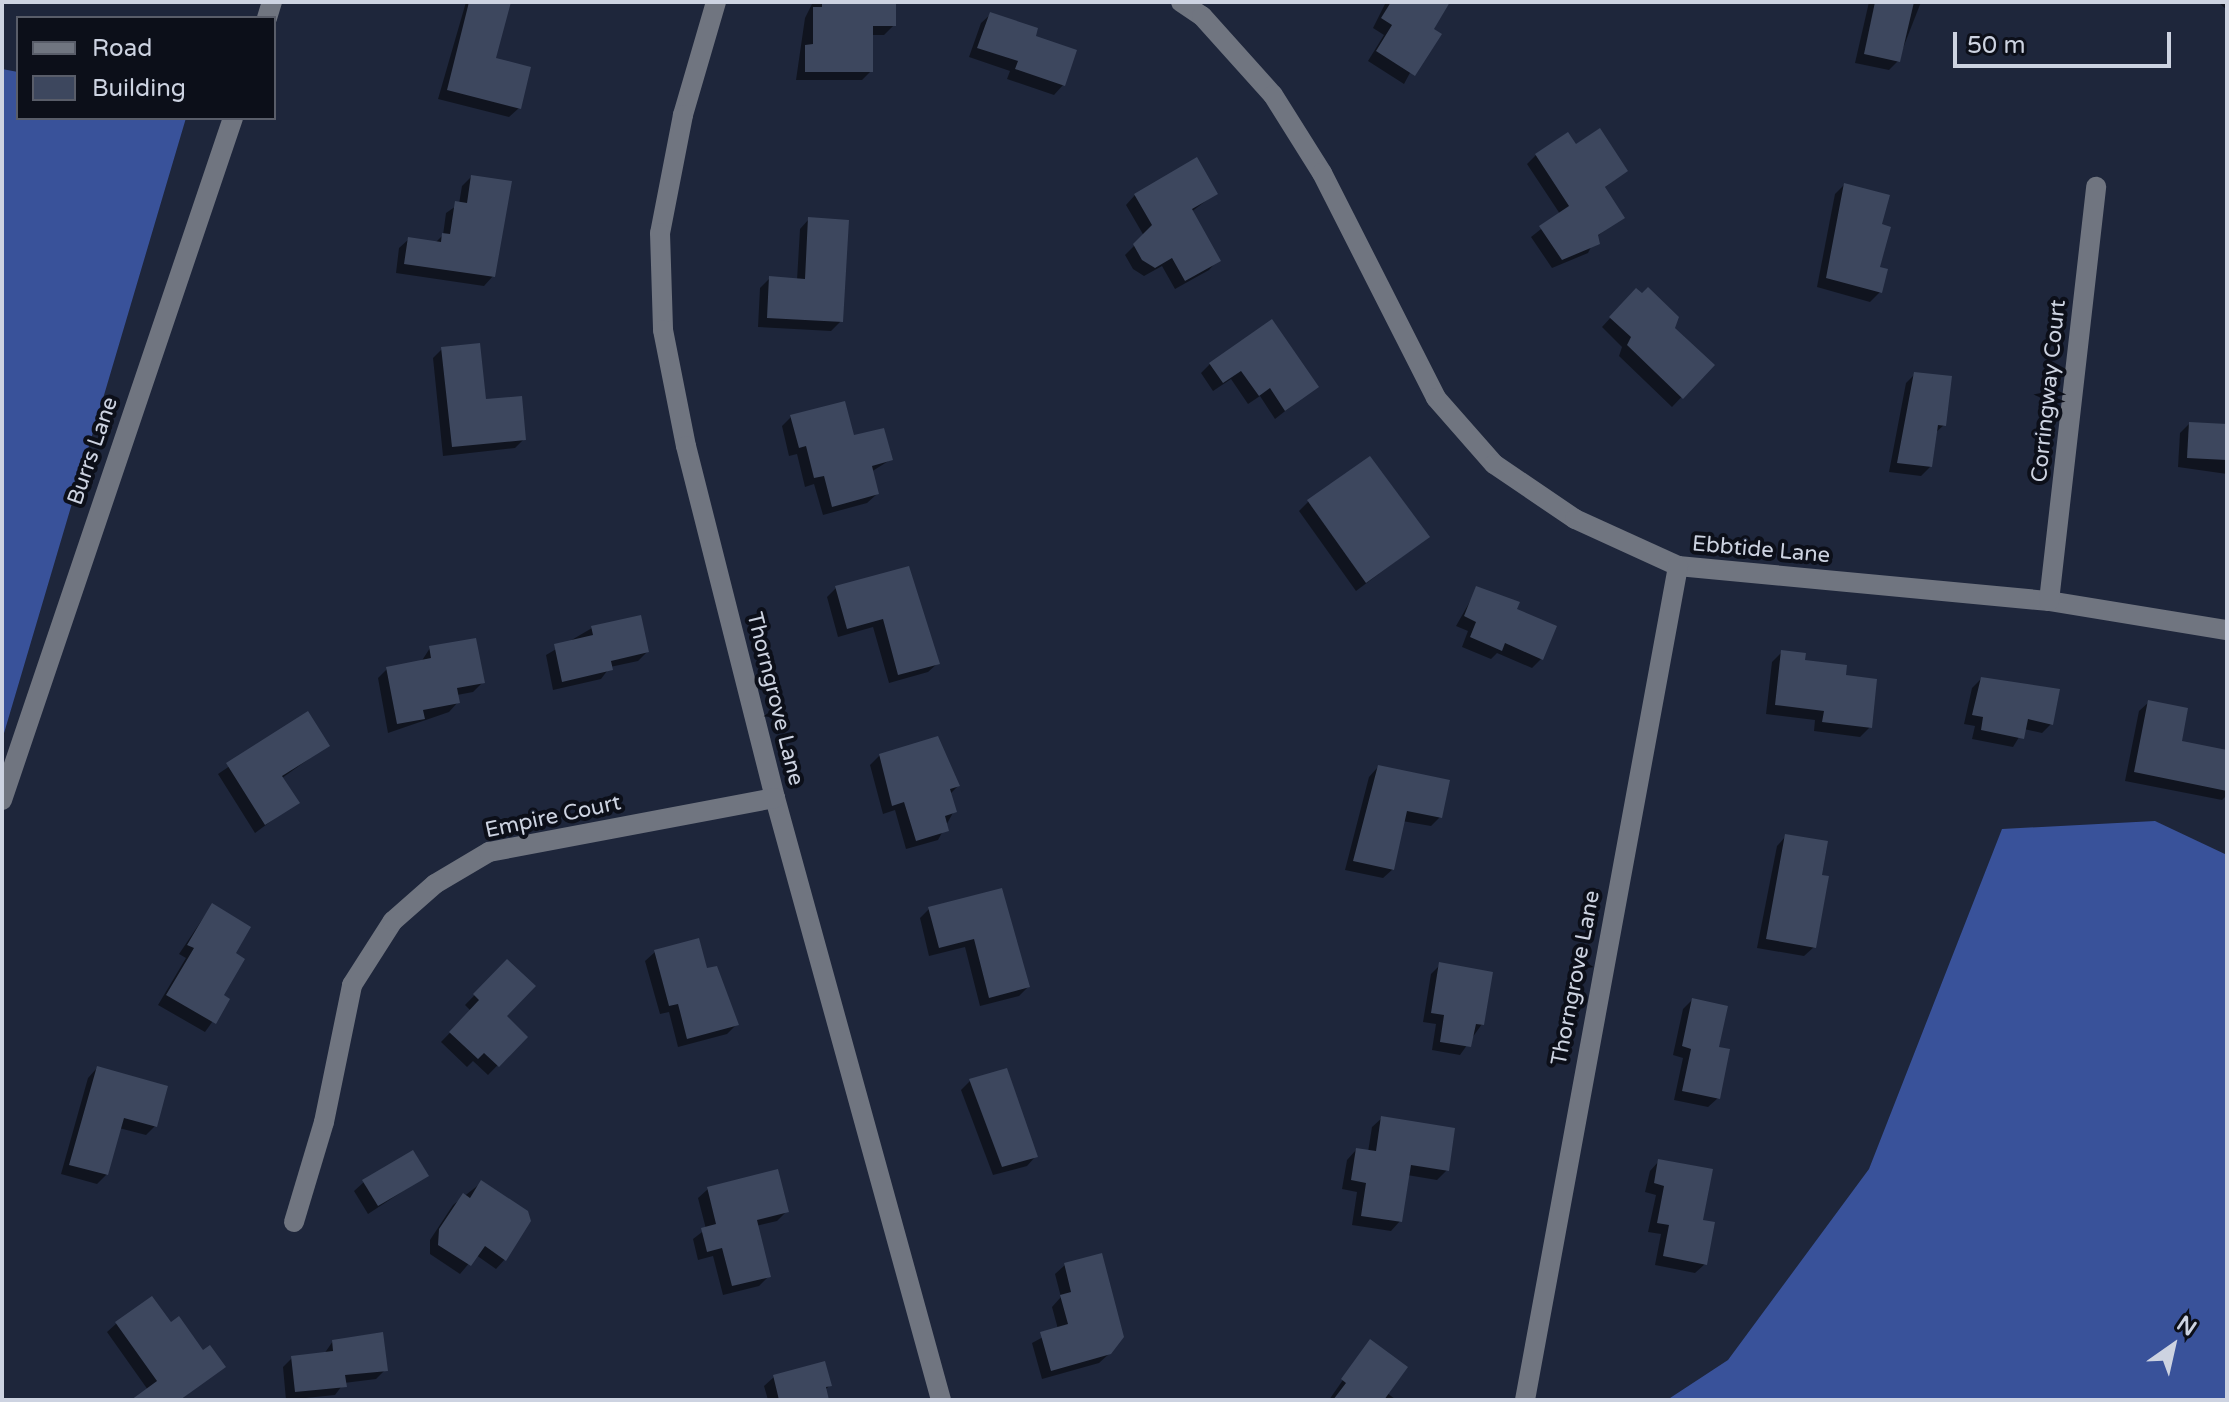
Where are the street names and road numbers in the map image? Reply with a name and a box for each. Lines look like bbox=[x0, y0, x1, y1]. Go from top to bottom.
street label: Corringway Court bbox=[2026, 298, 2072, 484]
street label: Burrs Lane bbox=[62, 394, 124, 508]
street label: Ebbtide Lane bbox=[1691, 531, 1831, 569]
street label: Thorngrove Lane bbox=[741, 610, 809, 788]
street label: Empire Court bbox=[483, 790, 623, 844]
street label: Thorngrove Lane bbox=[1546, 888, 1606, 1068]

